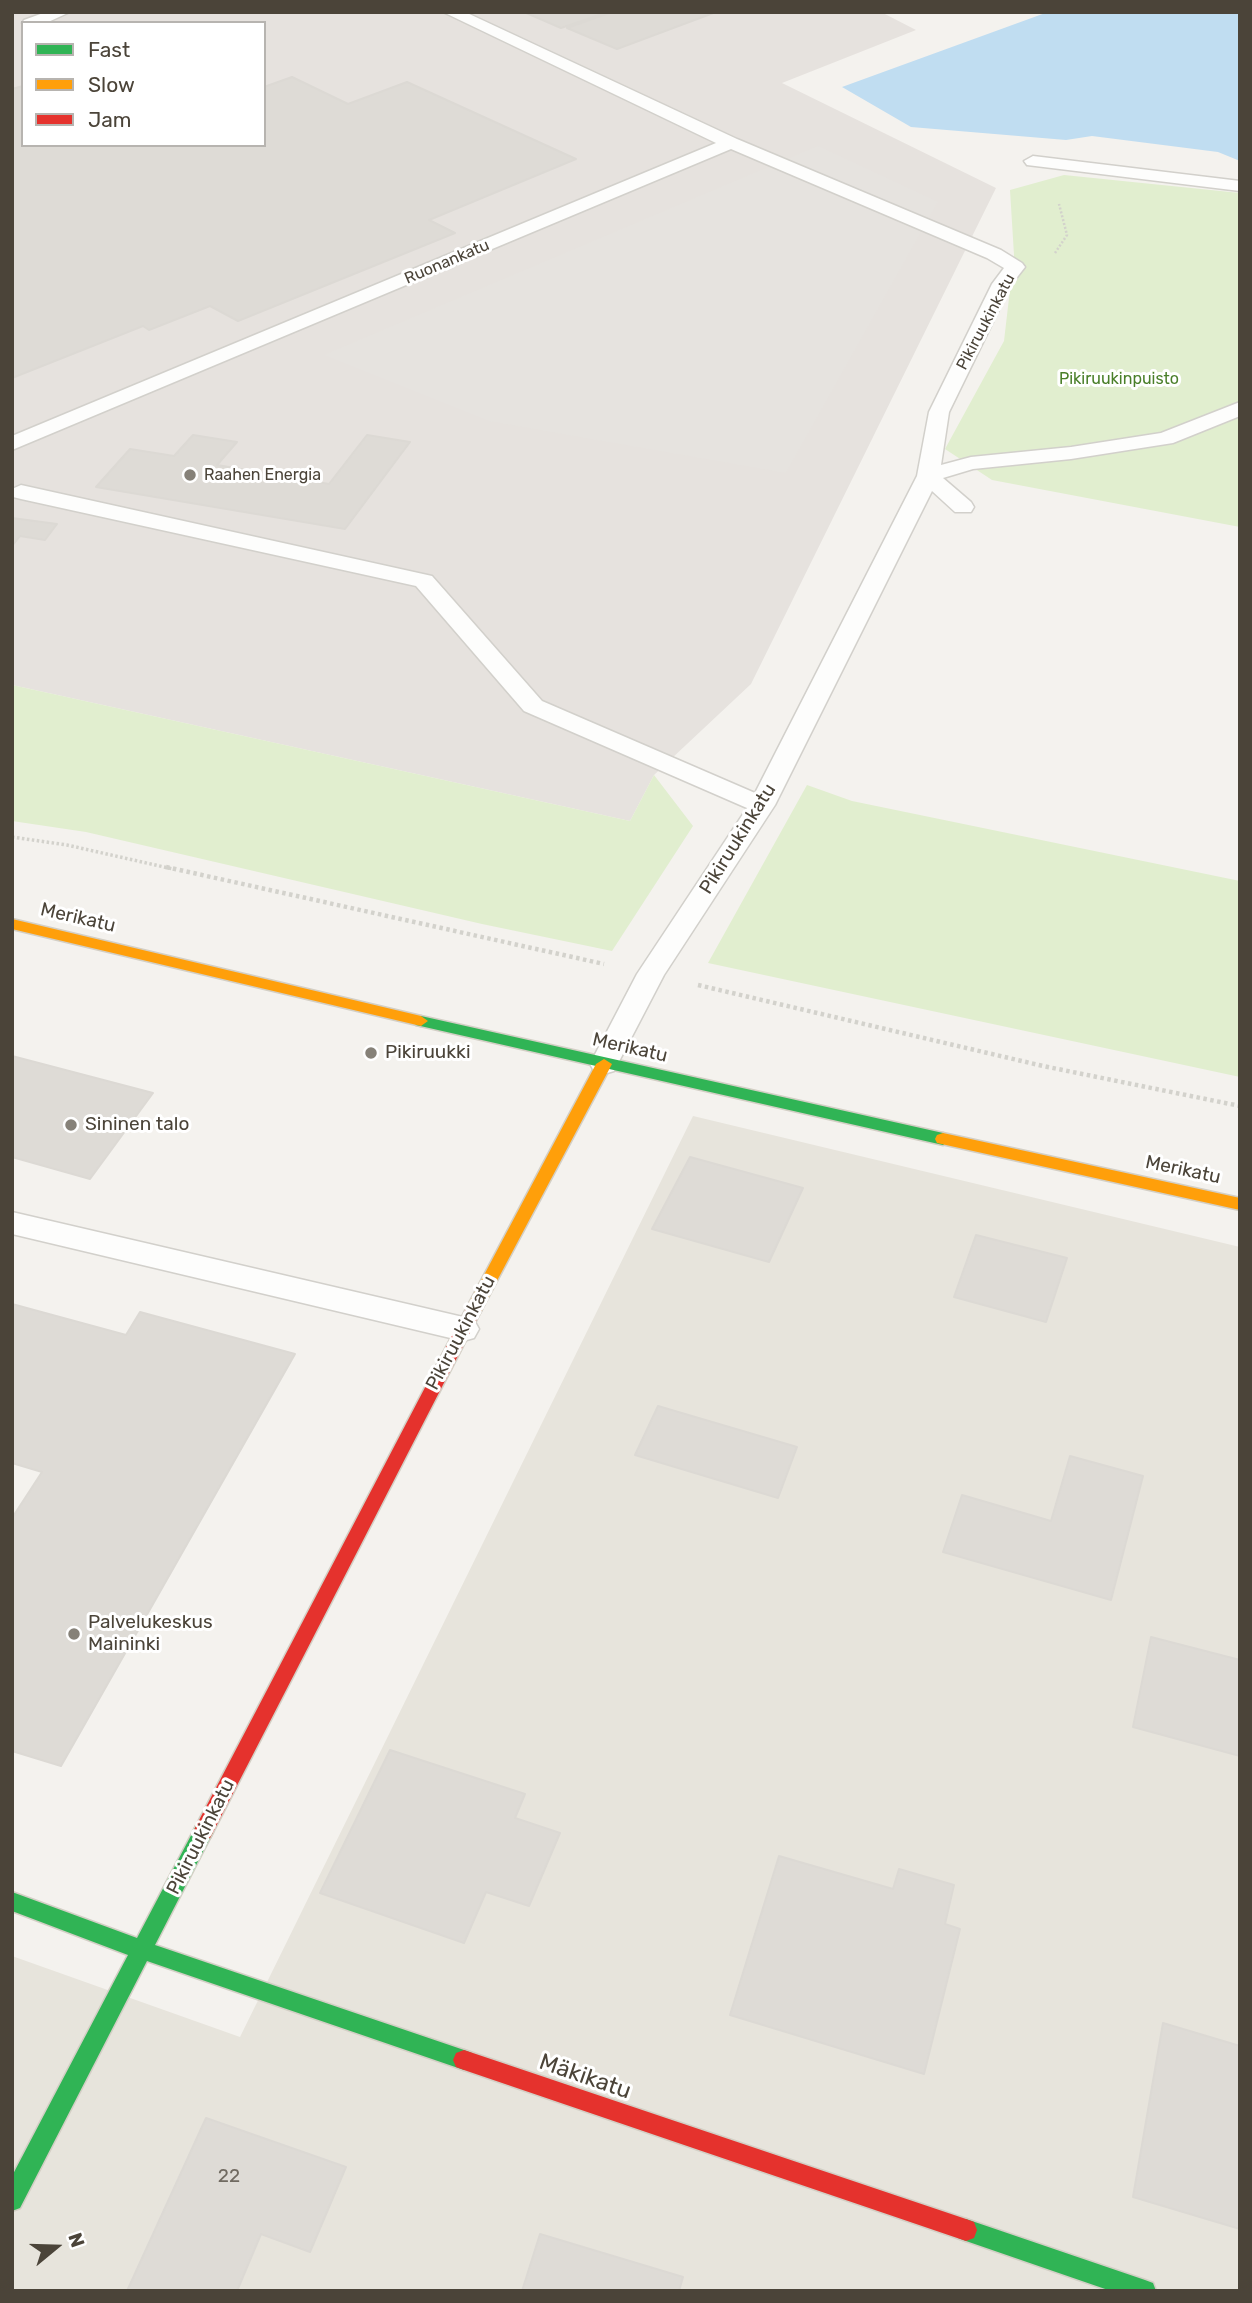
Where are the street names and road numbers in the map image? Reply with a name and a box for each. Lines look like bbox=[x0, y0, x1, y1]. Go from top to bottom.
street label: Ruonankatu bbox=[402, 236, 492, 288]
street label: Pikiruukinkatu bbox=[953, 271, 1019, 373]
street label: Pikiruukinkatu bbox=[695, 779, 781, 899]
street label: Merikatu bbox=[38, 898, 118, 938]
street label: Merikatu bbox=[590, 1028, 670, 1068]
street label: Merikatu bbox=[1143, 1151, 1223, 1189]
street label: Pikiruukinkatu bbox=[421, 1272, 501, 1394]
street label: Pikiruukinkatu bbox=[162, 1776, 240, 1898]
street label: Mäkikatu bbox=[535, 2048, 635, 2106]

